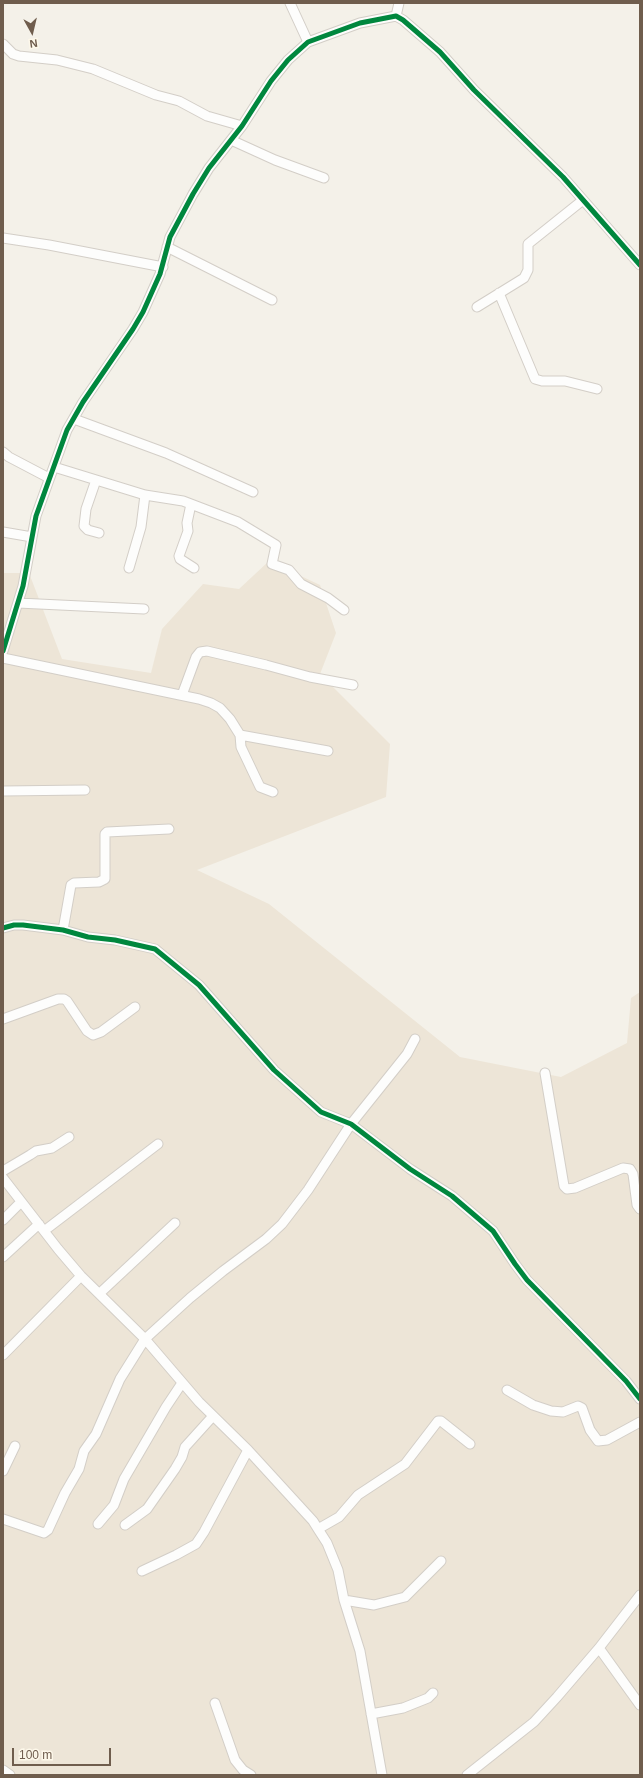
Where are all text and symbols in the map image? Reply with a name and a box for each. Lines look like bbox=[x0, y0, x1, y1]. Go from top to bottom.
north arrow bbox=[12, 12, 52, 52]
text: N bbox=[29, 37, 38, 50]
scale bar bbox=[14, 1740, 113, 1766]
text: 100 m bbox=[19, 1748, 52, 1762]

